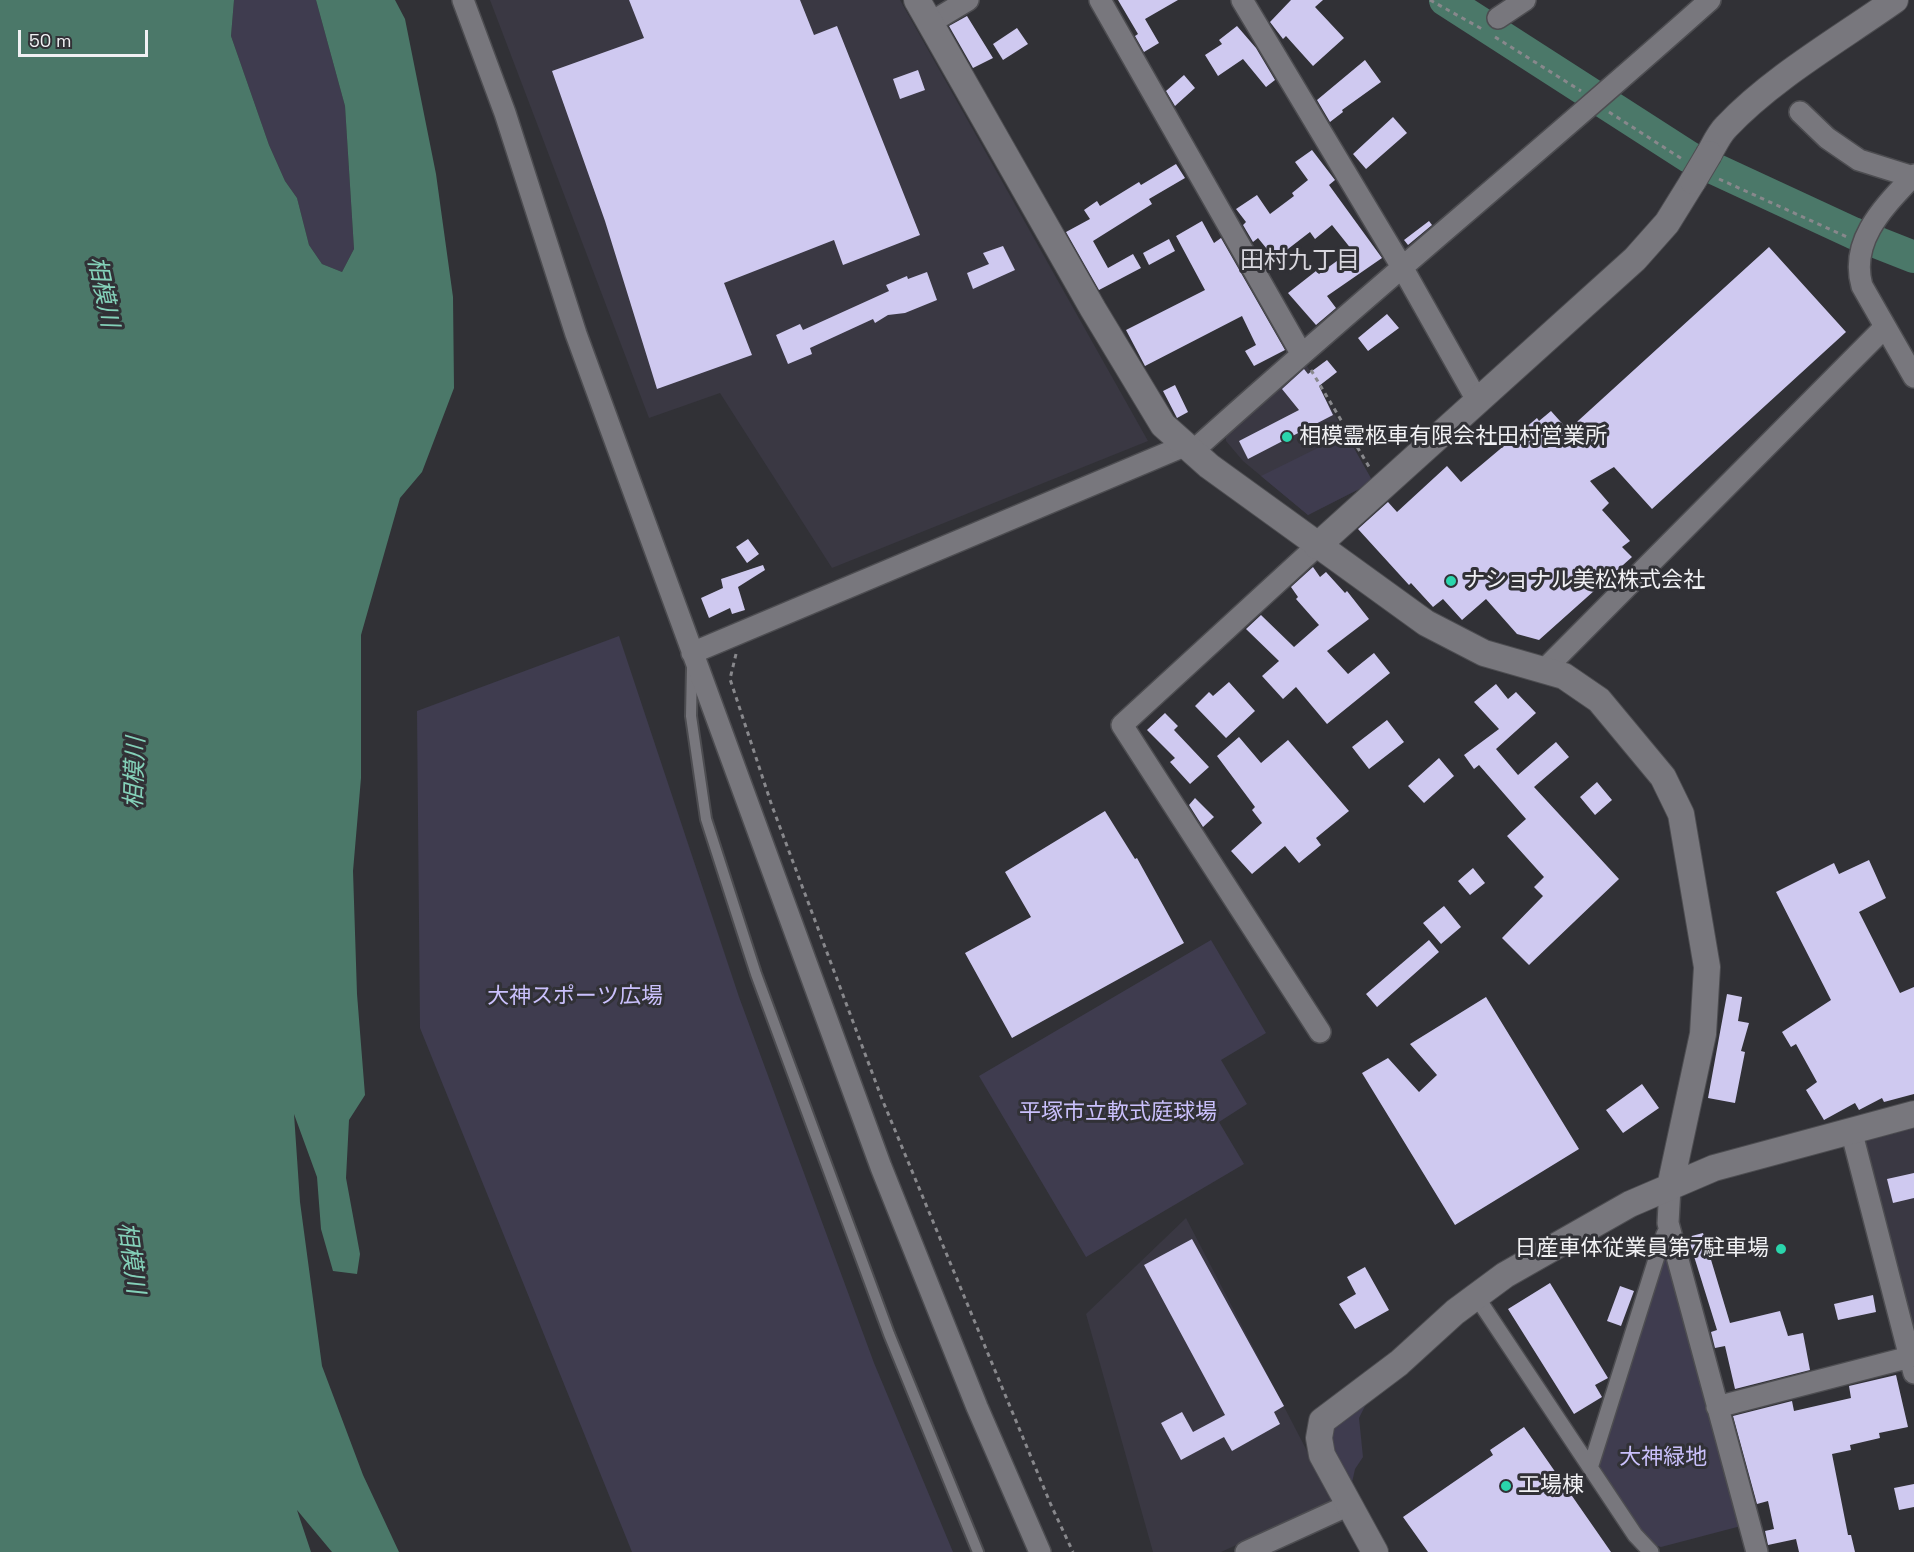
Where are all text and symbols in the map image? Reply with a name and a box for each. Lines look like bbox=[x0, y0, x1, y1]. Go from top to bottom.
scale bar bbox=[21, 18, 152, 56]
text: 50 m bbox=[29, 29, 71, 52]
district label: 田村九丁目 bbox=[1240, 247, 1360, 275]
water label: 相模川 bbox=[80, 254, 124, 330]
place label: 相模霊柩車有限会社田村営業所 bbox=[1299, 424, 1607, 450]
marker: 相模霊柩車有限会社田村営業所 bbox=[1280, 430, 1294, 444]
place label: ナショナル美松株式会社 bbox=[1463, 568, 1705, 594]
marker: ナショナル美松株式会社 bbox=[1444, 574, 1458, 588]
water label: 相模川 bbox=[120, 737, 152, 809]
park label: 大神スポーツ広場 bbox=[487, 984, 663, 1010]
park label: 平塚市立軟式庭球場 bbox=[1019, 1100, 1217, 1126]
water label: 相模川 bbox=[111, 1220, 149, 1296]
place label: 日産車体従業員第7駐車場 bbox=[1515, 1236, 1769, 1262]
marker: 日産車体従業員第7駐車場 bbox=[1774, 1242, 1788, 1256]
park label: 大神緑地 bbox=[1619, 1445, 1707, 1471]
place label: 工場棟 bbox=[1518, 1473, 1584, 1499]
marker: 工場棟 bbox=[1499, 1479, 1513, 1493]

